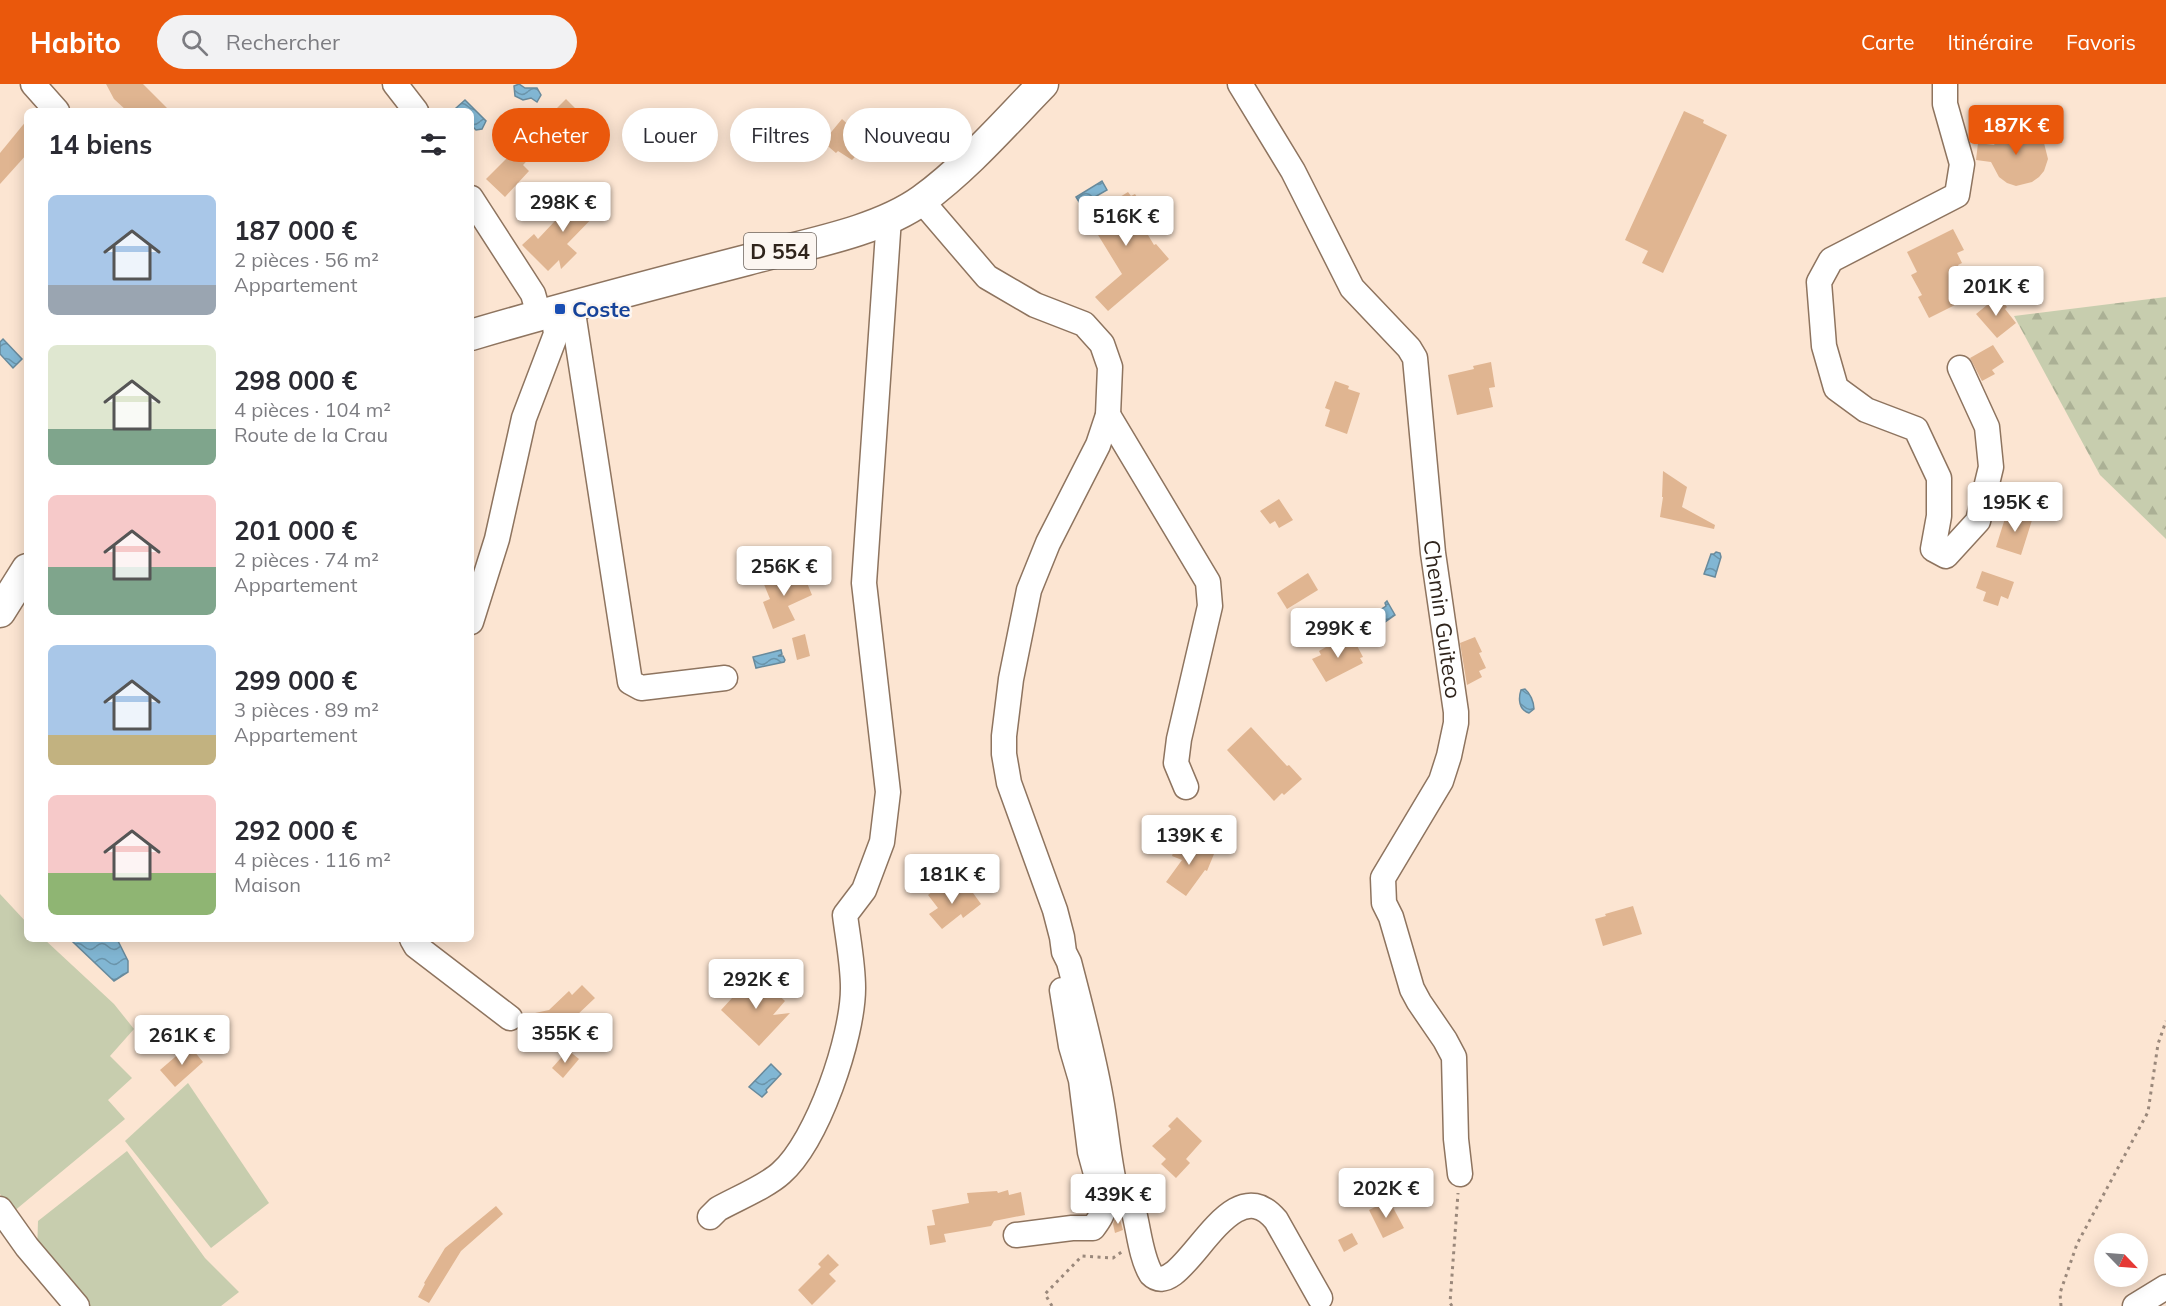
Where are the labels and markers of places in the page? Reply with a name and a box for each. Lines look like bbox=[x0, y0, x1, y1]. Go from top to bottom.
pin: 187K € bbox=[1967, 105, 2065, 156]
pin: 298K € bbox=[514, 182, 612, 233]
pin: 516K € bbox=[1077, 196, 1175, 247]
pin: 201K € bbox=[1947, 266, 2045, 317]
place label: Coste bbox=[572, 295, 631, 323]
marker: Coste bbox=[553, 302, 567, 316]
pin: 195K € bbox=[1966, 482, 2064, 533]
pin: 256K € bbox=[735, 546, 833, 597]
pin: 299K € bbox=[1289, 608, 1387, 659]
pin: 139K € bbox=[1140, 815, 1238, 866]
pin: 181K € bbox=[903, 854, 1001, 905]
pin: 292K € bbox=[707, 959, 805, 1010]
pin: 355K € bbox=[516, 1013, 614, 1064]
pin: 261K € bbox=[133, 1015, 231, 1066]
pin: 202K € bbox=[1337, 1168, 1435, 1219]
pin: 439K € bbox=[1069, 1174, 1167, 1225]

